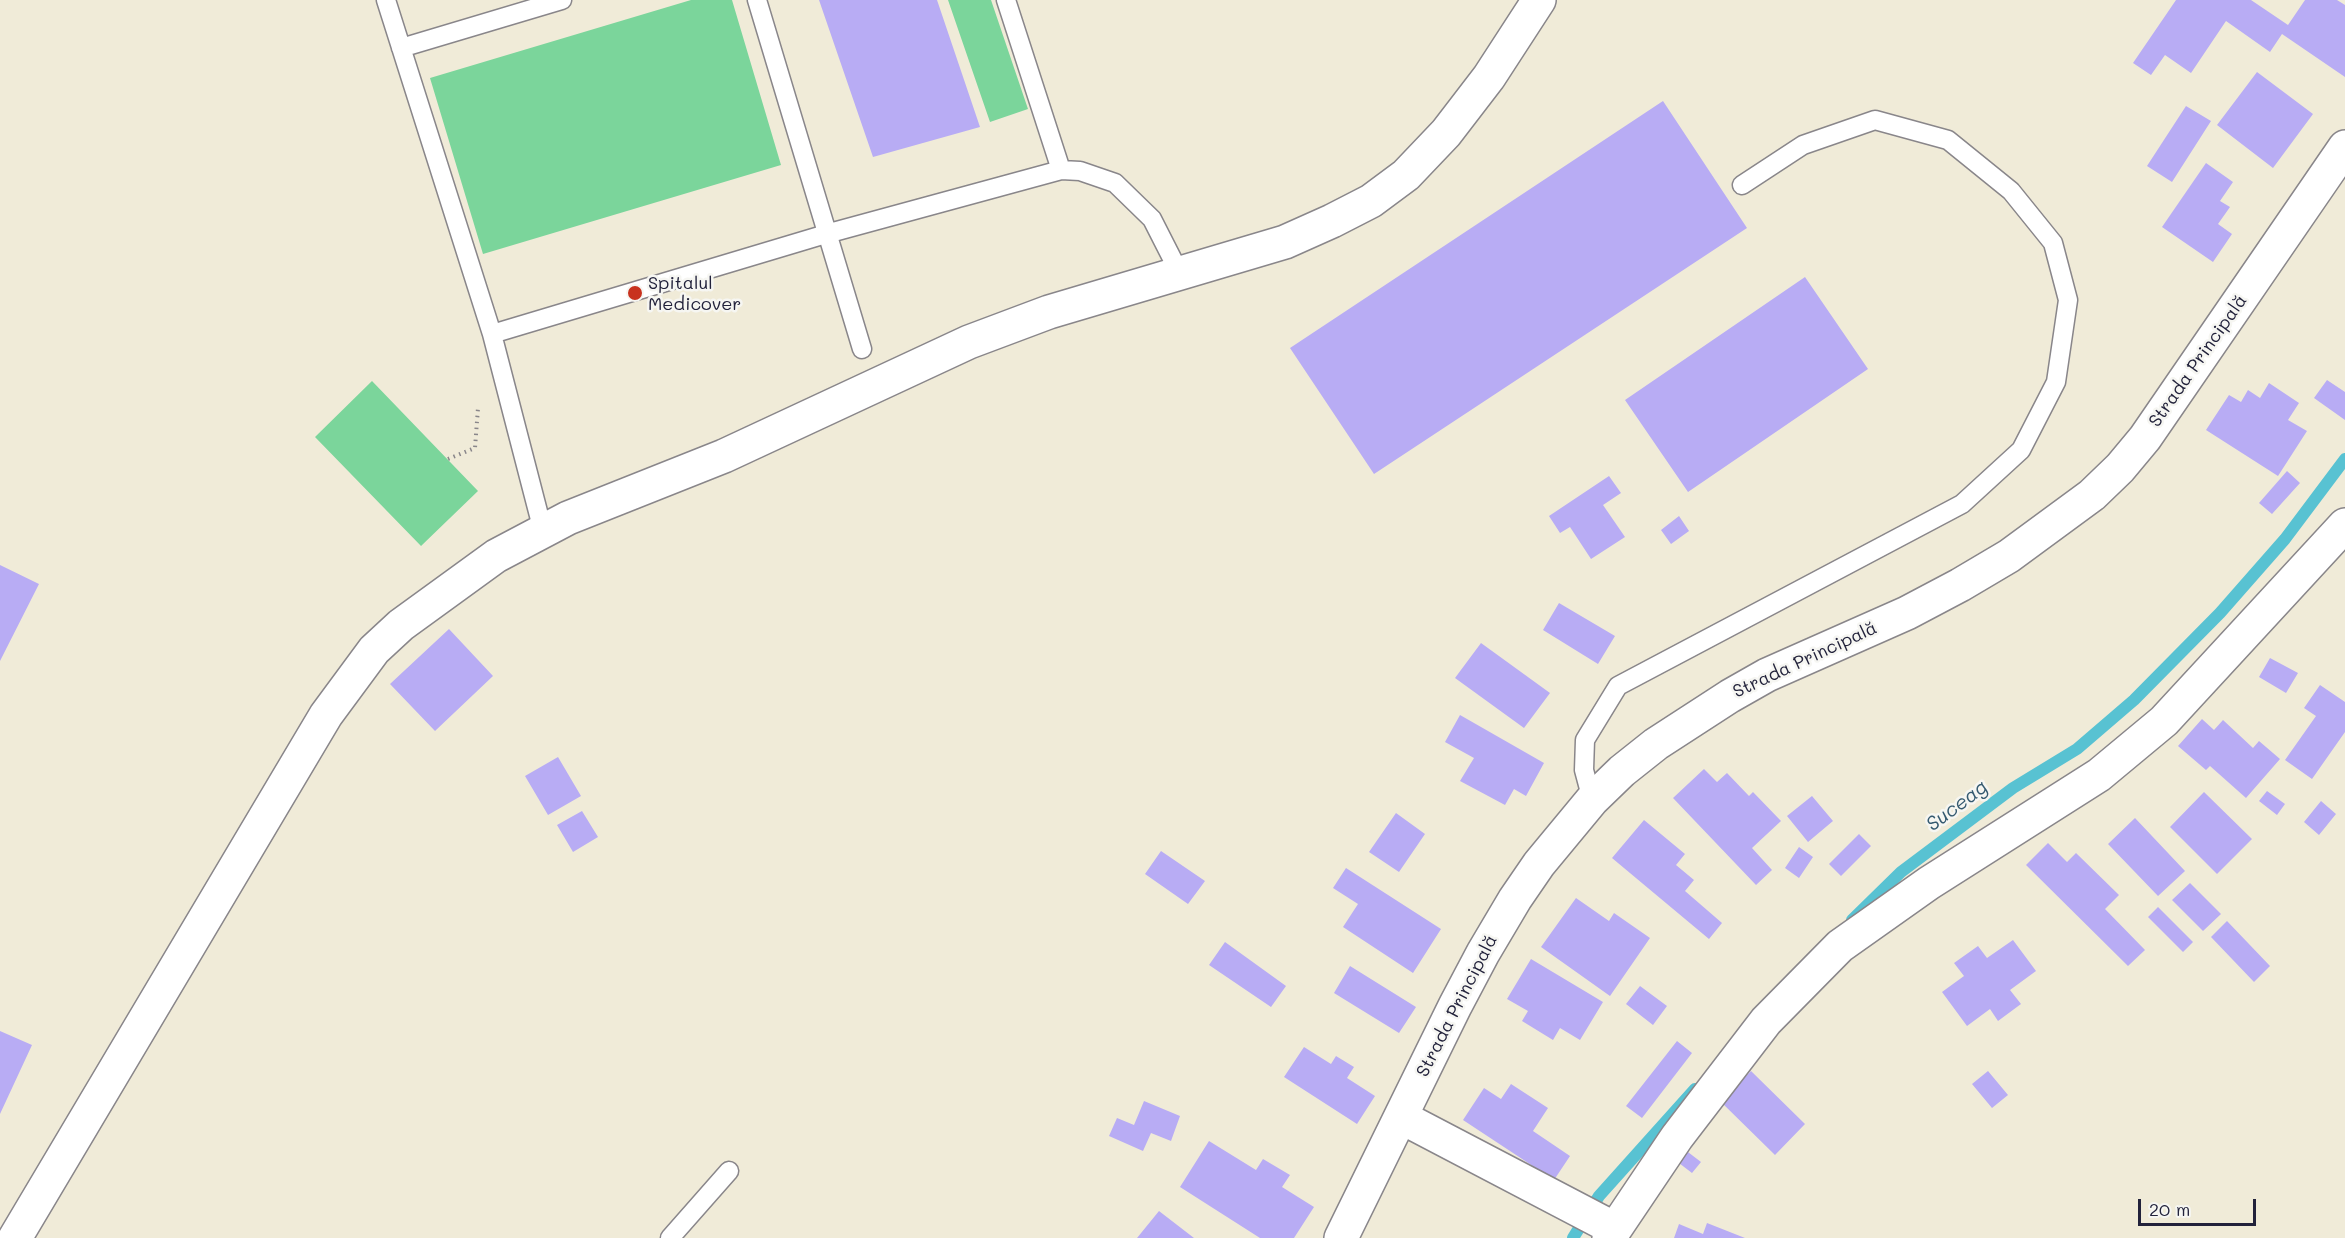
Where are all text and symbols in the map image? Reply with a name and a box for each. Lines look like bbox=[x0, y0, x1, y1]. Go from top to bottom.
place label: Spitalul Medicover bbox=[648, 272, 741, 314]
marker: Spitalul Medicover bbox=[626, 284, 644, 302]
street label: Strada Principală bbox=[2144, 291, 2252, 431]
street label: Strada Principală bbox=[1730, 617, 1880, 703]
water label: Suceag bbox=[1922, 775, 1992, 837]
street label: Strada Principală bbox=[1412, 931, 1502, 1081]
scale bar bbox=[2141, 1187, 2260, 1225]
text: 20 m bbox=[2149, 1197, 2190, 1221]

